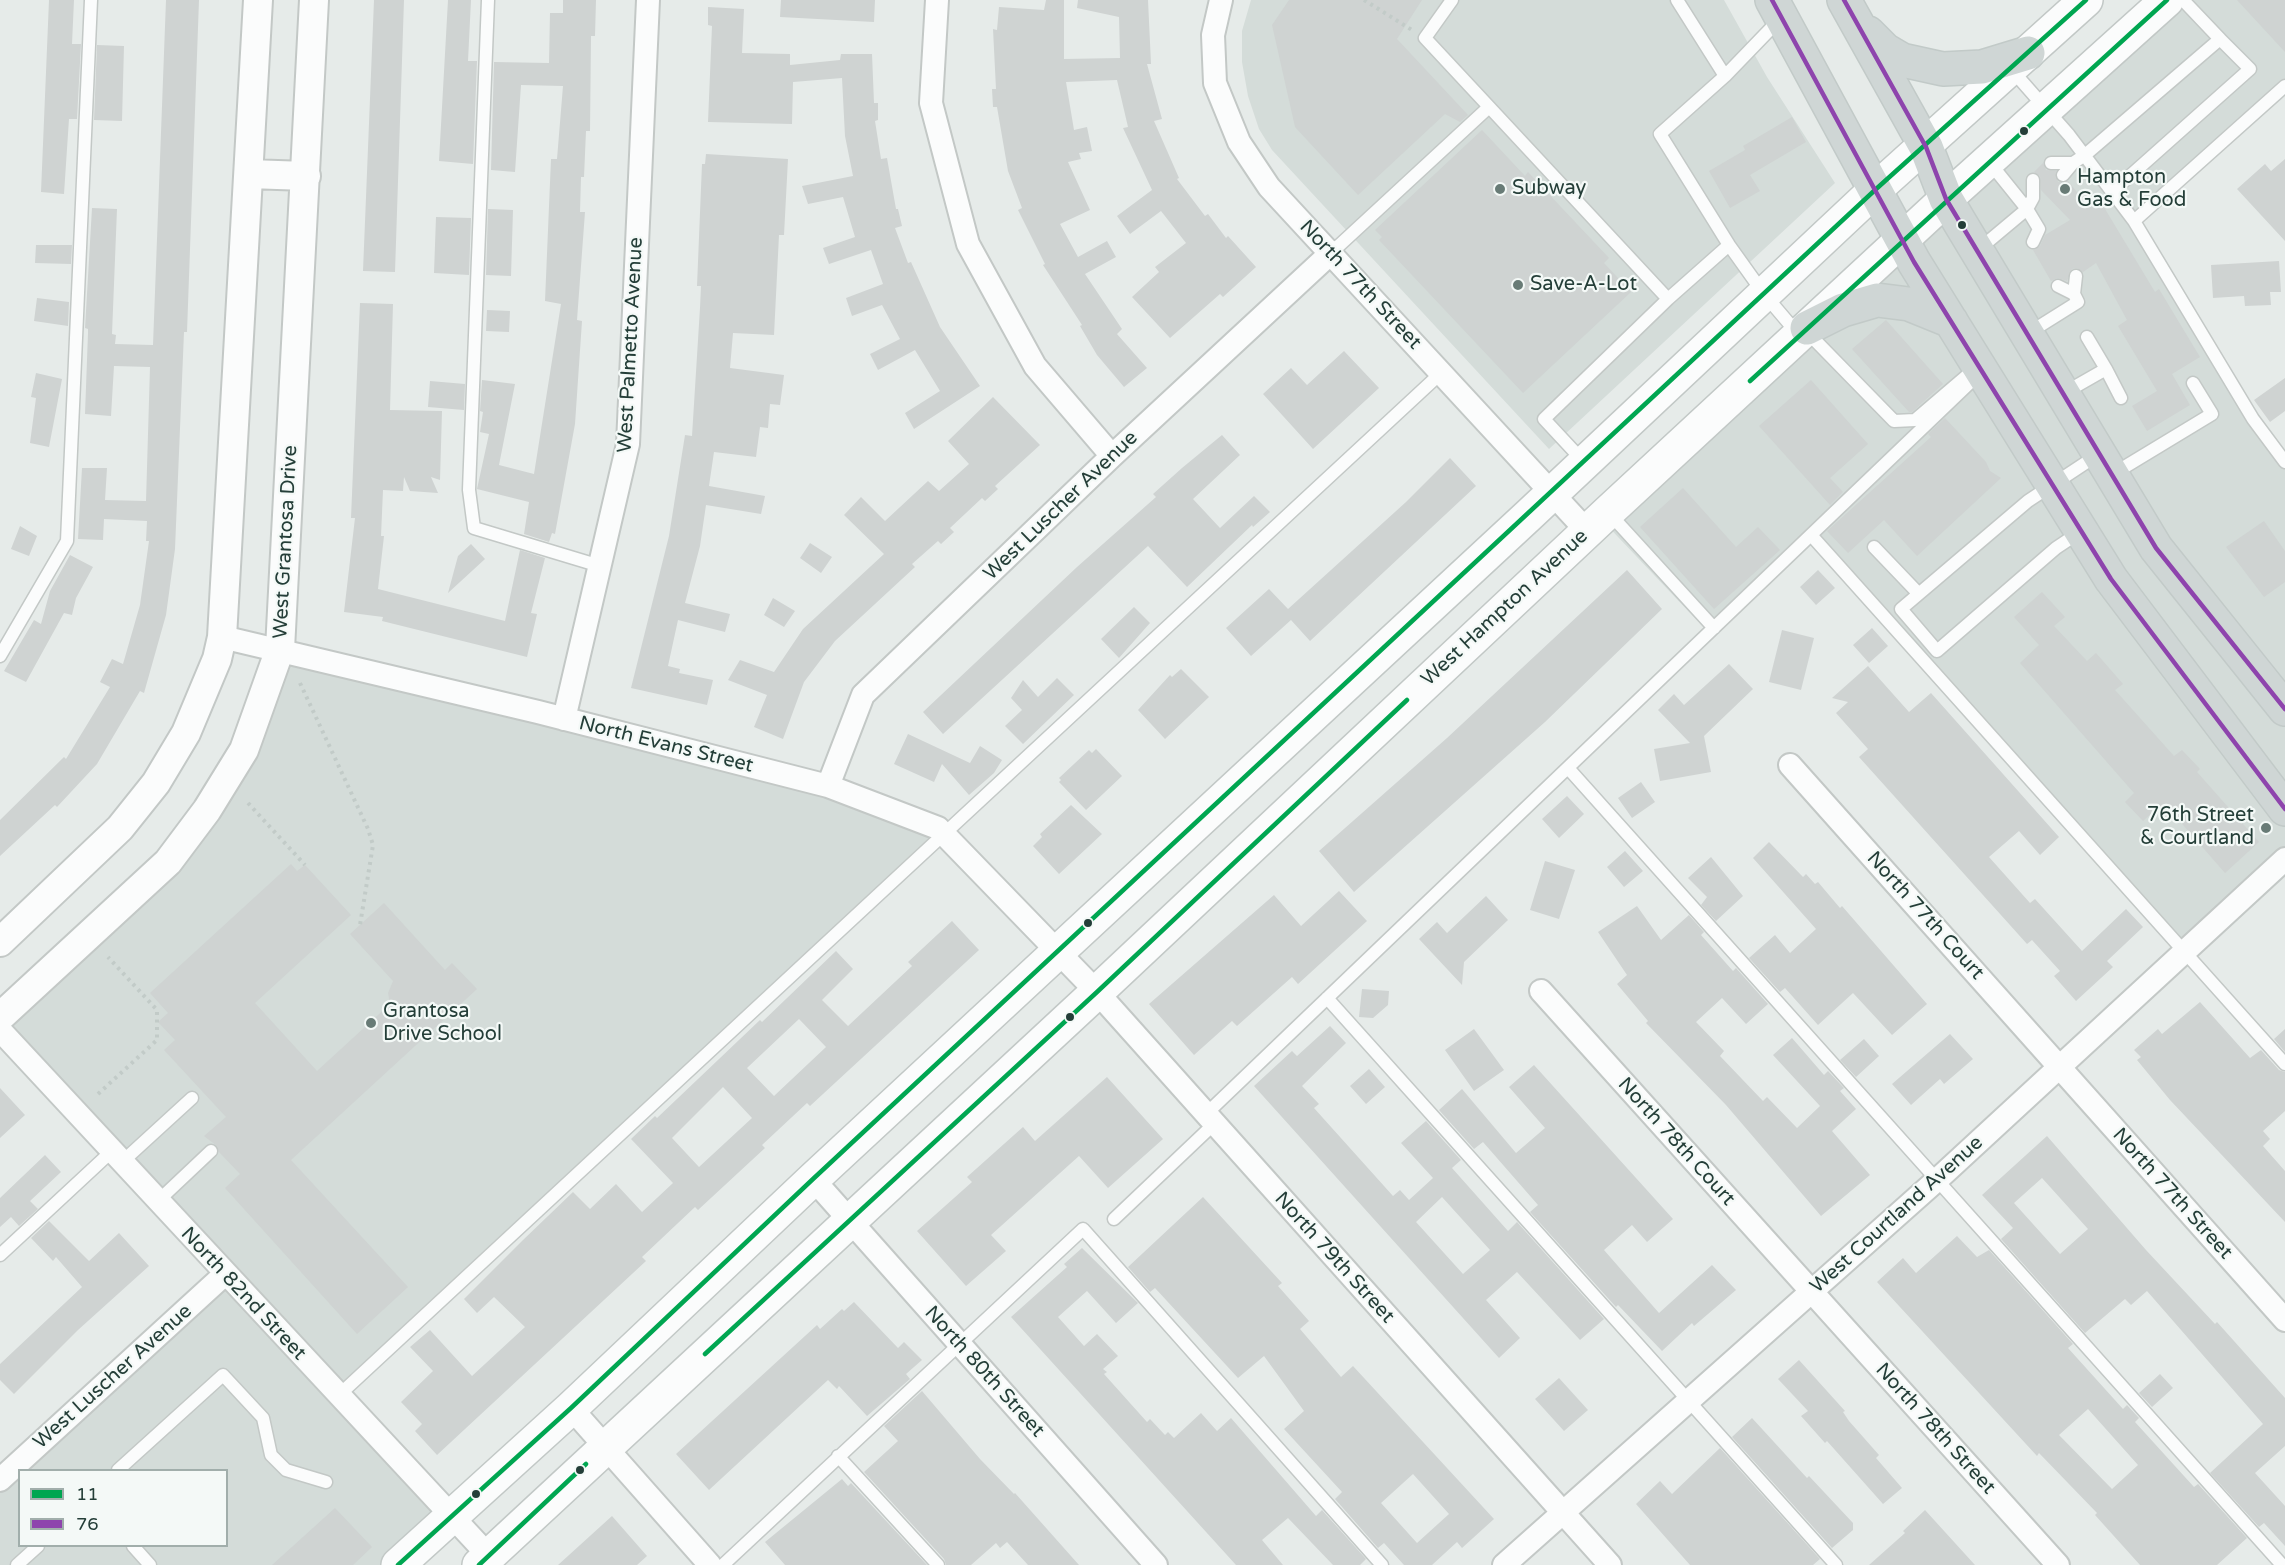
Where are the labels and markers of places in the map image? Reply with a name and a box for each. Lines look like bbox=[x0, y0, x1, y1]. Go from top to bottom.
unlabelled marker bbox=[2018, 125, 2030, 137]
place label: Hampton Gas & Food bbox=[2077, 166, 2186, 213]
place label: Subway bbox=[1512, 177, 1586, 201]
marker: Subway bbox=[1493, 182, 1507, 196]
marker: Hampton Gas & Food bbox=[2058, 182, 2072, 196]
unlabelled marker bbox=[1956, 219, 1968, 231]
place label: Save-A-Lot bbox=[1530, 273, 1637, 297]
marker: Save-A-Lot bbox=[1511, 278, 1525, 292]
place label: 76th Street & Courtland bbox=[2140, 804, 2254, 851]
marker: 76th Street & Courtland bbox=[2259, 821, 2273, 835]
unlabelled marker bbox=[1082, 917, 1094, 929]
place label: Grantosa Drive School bbox=[383, 1000, 502, 1047]
unlabelled marker bbox=[1064, 1011, 1076, 1023]
marker: Grantosa Drive School bbox=[364, 1016, 378, 1030]
unlabelled marker bbox=[574, 1464, 586, 1476]
unlabelled marker bbox=[470, 1488, 482, 1500]

